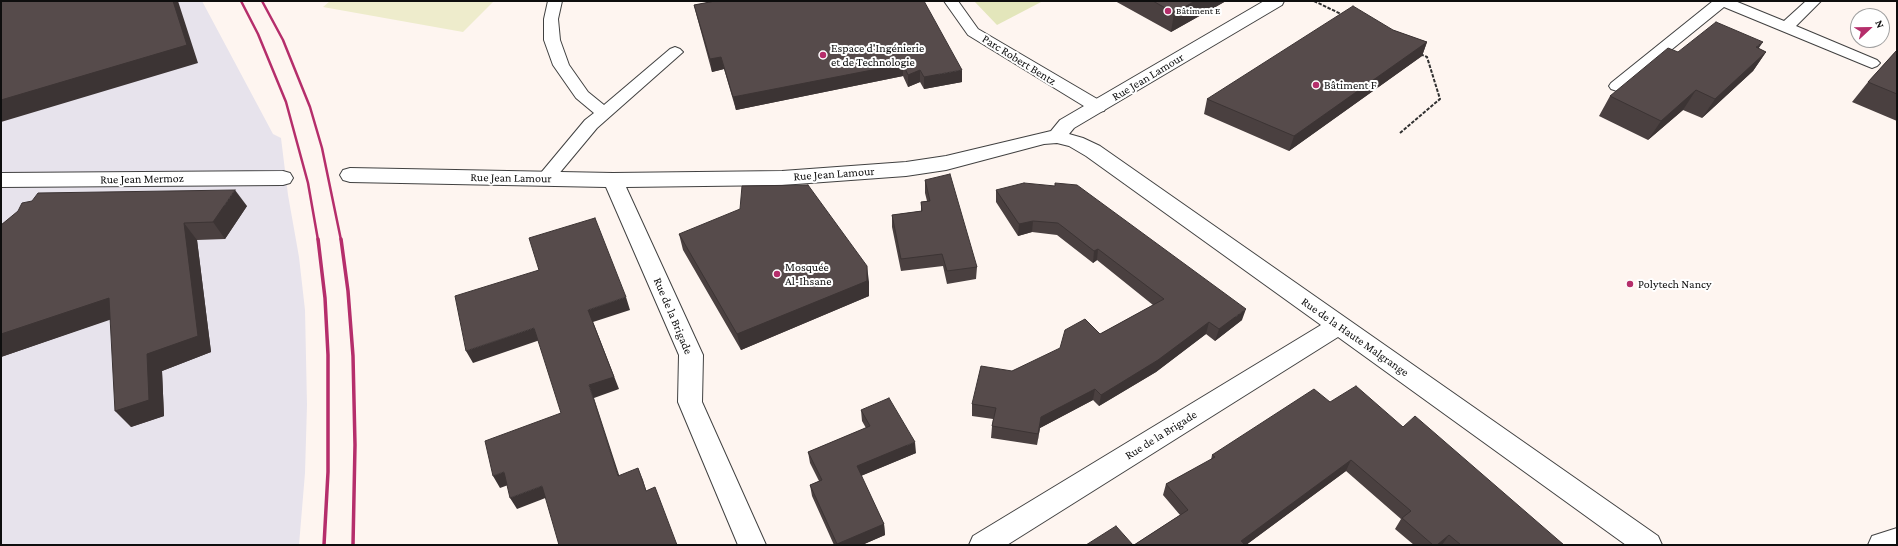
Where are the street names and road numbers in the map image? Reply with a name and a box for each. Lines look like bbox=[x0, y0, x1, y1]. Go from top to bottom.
street label: Parc Robert Bentz bbox=[979, 32, 1059, 88]
street label: Rue Jean Lamour bbox=[1109, 50, 1187, 104]
street label: Rue Jean Lamour bbox=[793, 164, 875, 184]
street label: Rue Jean Lamour bbox=[470, 170, 552, 186]
street label: Rue Jean Mermoz bbox=[100, 171, 184, 187]
street label: Rue de la Brigade bbox=[650, 275, 696, 357]
street label: Rue de la Haute Malgrange bbox=[1298, 294, 1412, 380]
street label: Rue de la Brigade bbox=[1122, 407, 1200, 463]

